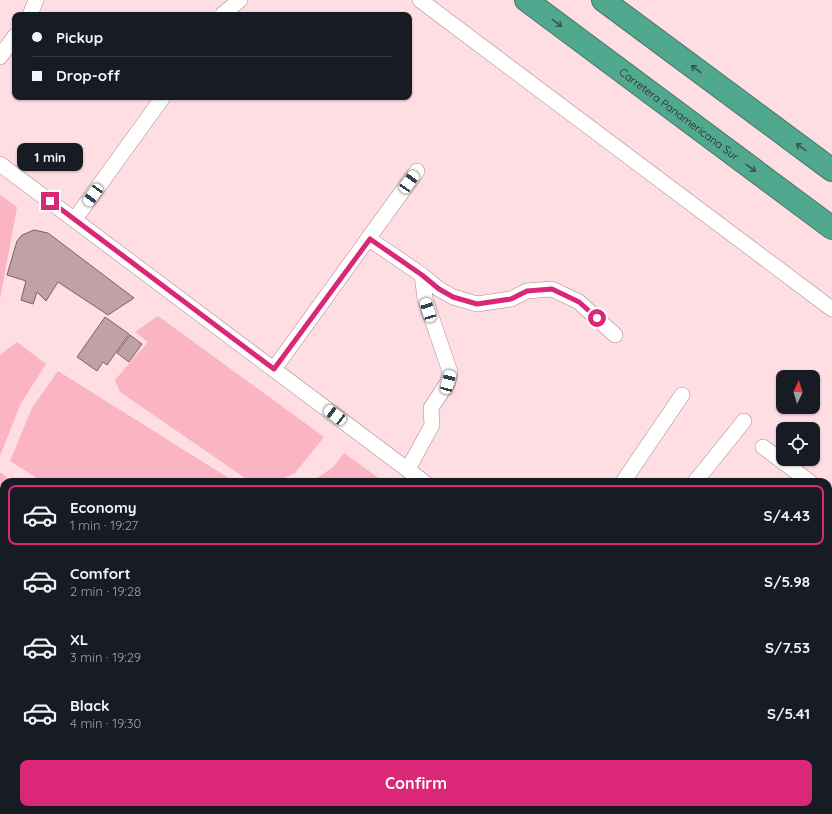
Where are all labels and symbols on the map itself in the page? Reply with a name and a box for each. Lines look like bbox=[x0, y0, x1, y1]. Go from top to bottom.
one-way arrow bbox=[552, 19, 563, 27]
street label: Carretera Panamericana Sur bbox=[616, 65, 743, 164]
one-way arrow bbox=[691, 65, 702, 74]
callout: 1 min bbox=[17, 143, 83, 171]
one-way arrow bbox=[795, 143, 806, 151]
one-way arrow bbox=[746, 164, 757, 172]
car bbox=[397, 169, 421, 195]
car bbox=[81, 182, 105, 208]
route end bbox=[41, 192, 59, 210]
car bbox=[419, 297, 437, 323]
route start bbox=[588, 309, 606, 327]
car bbox=[439, 369, 457, 395]
north arrow bbox=[776, 370, 820, 414]
car bbox=[322, 403, 348, 427]

